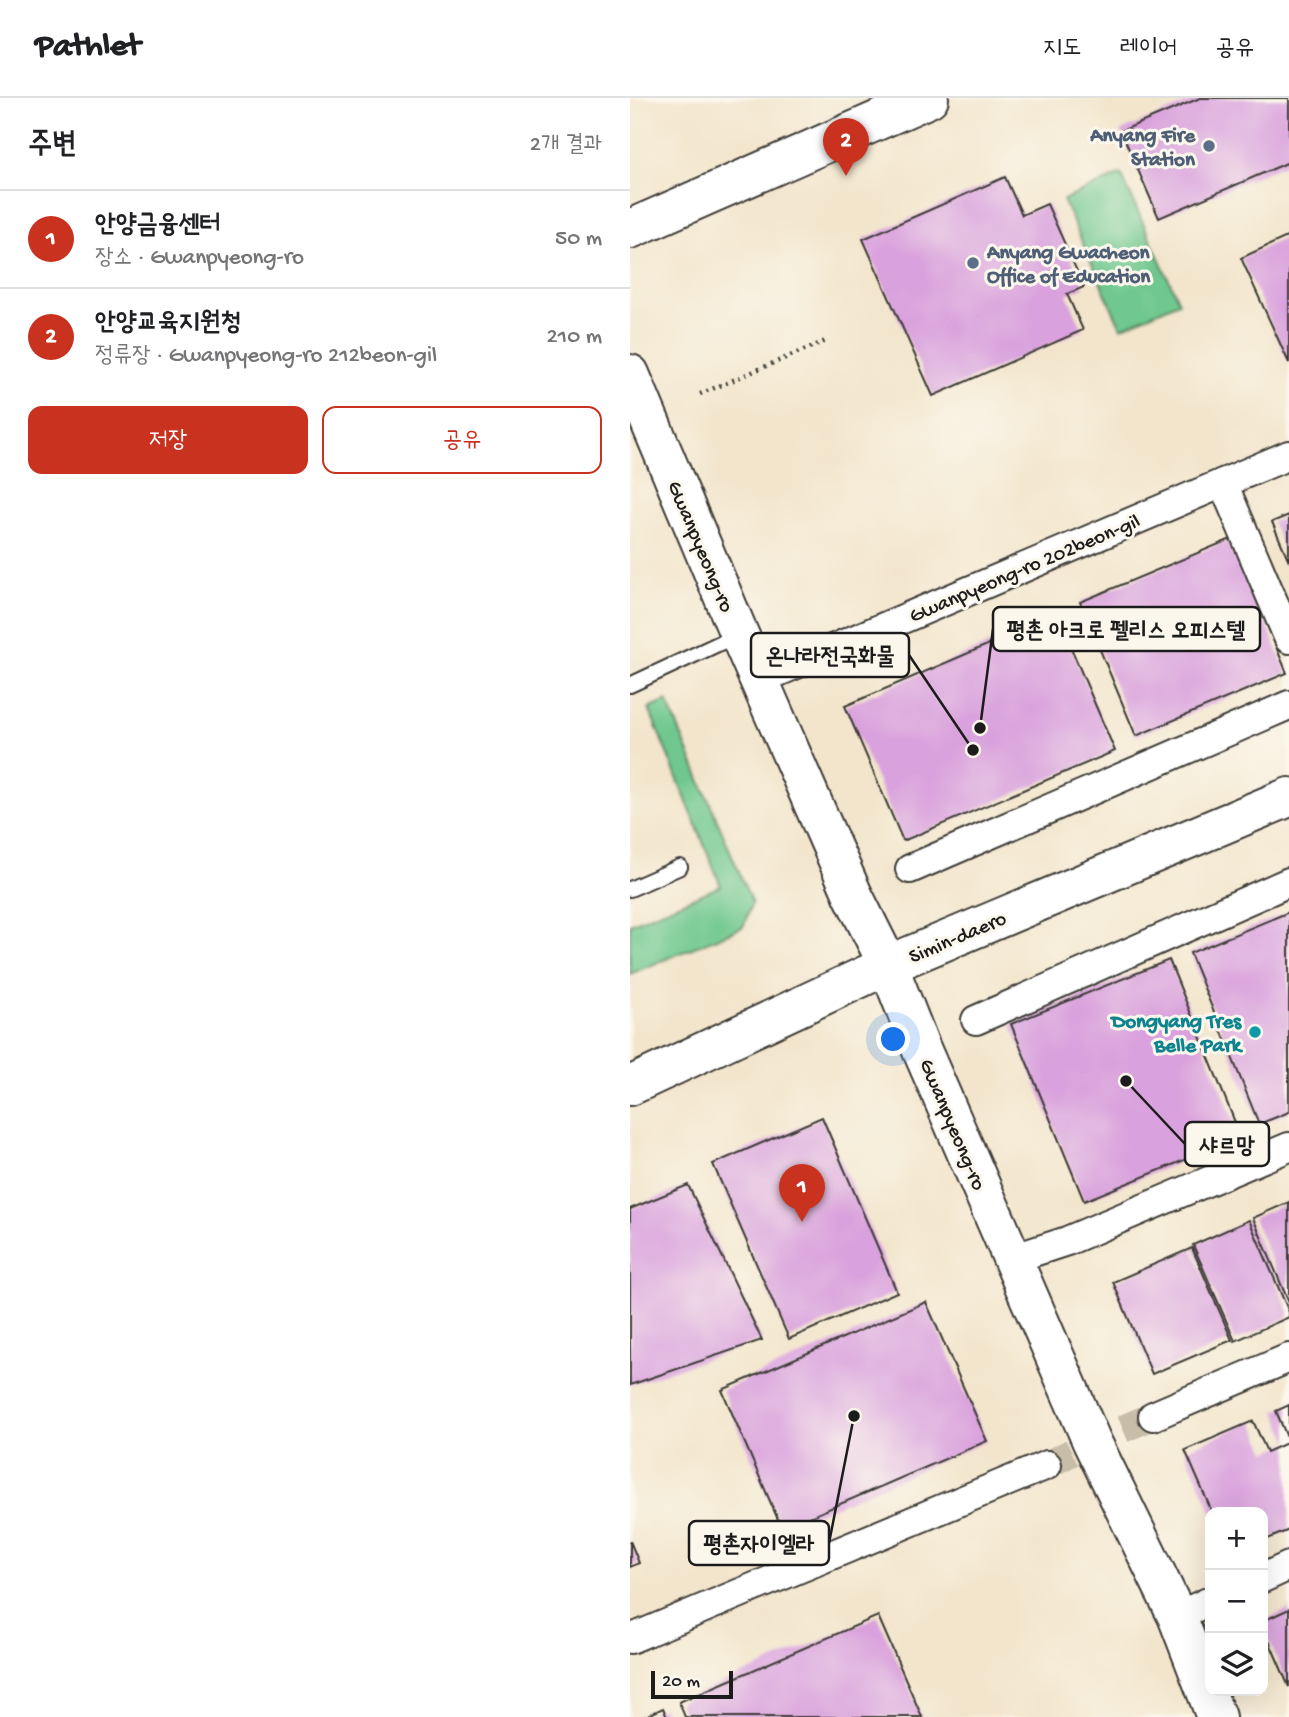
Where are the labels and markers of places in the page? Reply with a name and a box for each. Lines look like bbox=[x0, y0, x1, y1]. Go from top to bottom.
pin: 2 bbox=[823, 118, 869, 176]
place label: Anyang Fire Station bbox=[1089, 125, 1196, 174]
marker: Anyang Fire Station bbox=[1201, 138, 1217, 154]
place label: Anyang Gwacheon Office of Education bbox=[986, 242, 1151, 291]
marker: Anyang Gwacheon Office of Education bbox=[965, 255, 981, 271]
callout: 평촌 아크로 펠리스 오피스텔 bbox=[993, 607, 1260, 651]
callout: 온나라전국화물 bbox=[751, 633, 909, 677]
place label: Dongyang Tres Belle Park bbox=[1110, 1011, 1244, 1060]
marker: Dongyang Tres Belle Park bbox=[1247, 1024, 1263, 1040]
callout: 샤르망 bbox=[1185, 1122, 1269, 1166]
pin: 1 bbox=[779, 1164, 825, 1222]
callout: 평촌자이엘라 bbox=[689, 1521, 829, 1565]

